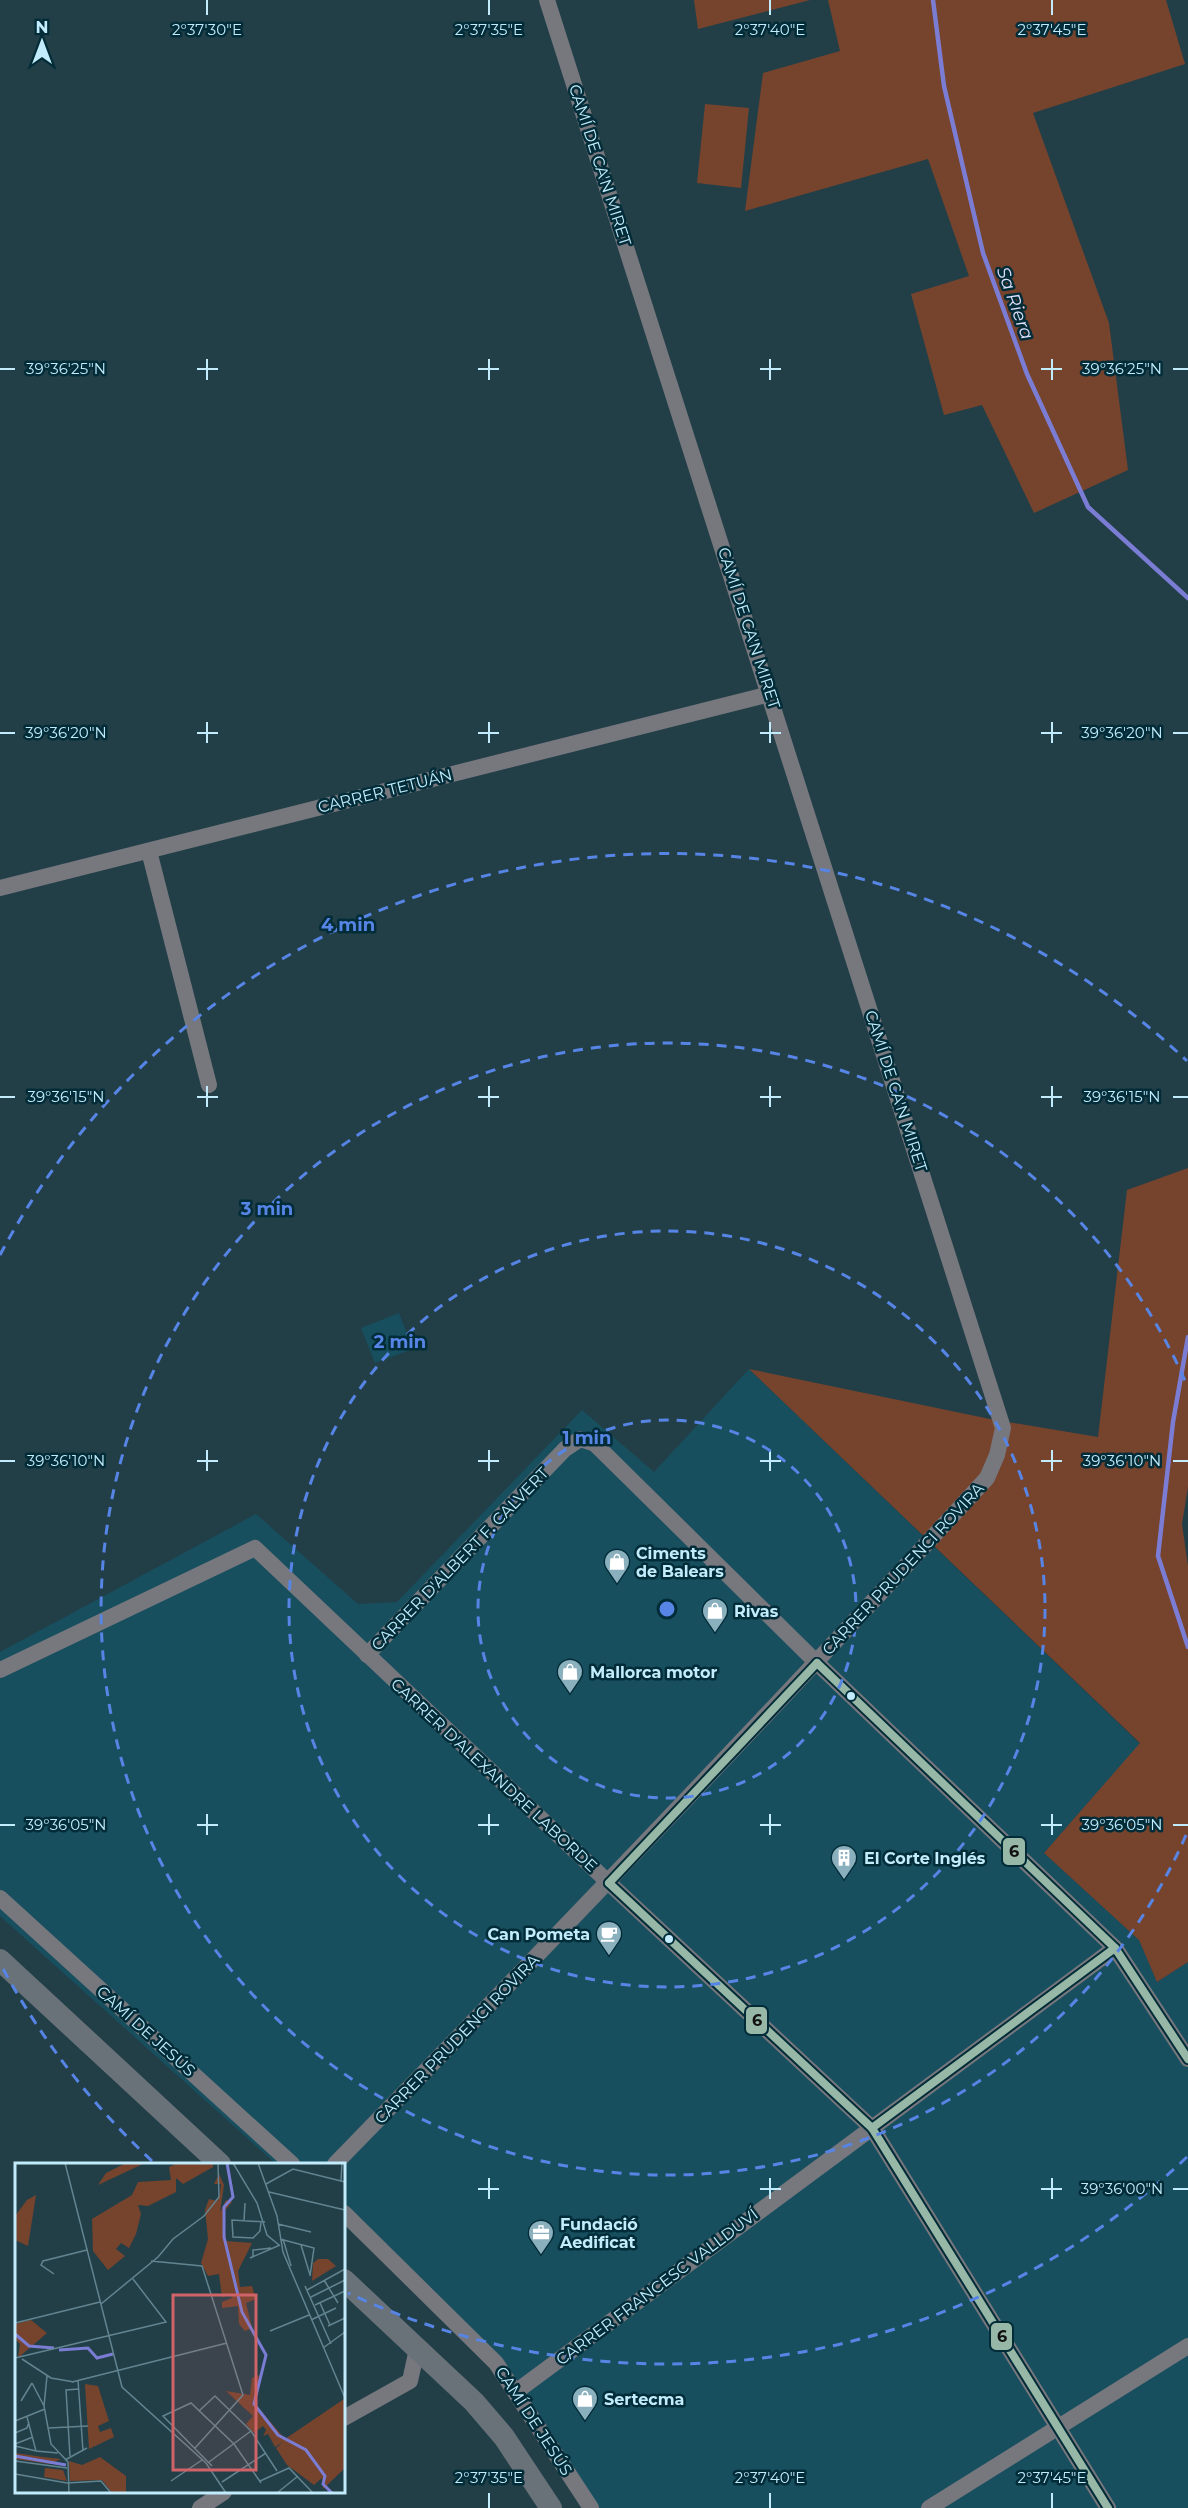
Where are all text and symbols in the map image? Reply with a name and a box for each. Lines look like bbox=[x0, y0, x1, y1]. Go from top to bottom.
north arrow bbox=[12, 12, 72, 72]
text: N bbox=[36, 18, 48, 37]
text: 2°37'30"E bbox=[172, 20, 242, 39]
text: 2°37'35"E bbox=[455, 20, 523, 39]
text: 2°37'40"E bbox=[735, 20, 805, 39]
text: 2°37'45"E bbox=[1017, 20, 1087, 39]
street label: CAMÍ DE CA'N MIRET bbox=[565, 82, 635, 249]
water label: Sa Riera bbox=[992, 264, 1038, 342]
text: 39°36'25"N bbox=[26, 359, 106, 378]
text: 39°36'25"N bbox=[1082, 359, 1162, 378]
street label: CAMÍ DE CA'N MIRET bbox=[714, 545, 784, 712]
text: 39°36'20"N bbox=[25, 723, 107, 742]
text: 39°36'20"N bbox=[1081, 723, 1163, 742]
street label: CARRER TETUÁN bbox=[316, 765, 454, 817]
text: 4 min bbox=[321, 914, 375, 936]
street label: CAMÍ DE CA'N MIRET bbox=[861, 1008, 931, 1175]
text: 39°36'15"N bbox=[27, 1087, 105, 1106]
text: 39°36'15"N bbox=[1083, 1087, 1161, 1106]
text: 3 min bbox=[240, 1198, 293, 1220]
text: 2 min bbox=[374, 1331, 426, 1353]
text: 1 min bbox=[563, 1427, 611, 1449]
text: 39°36'10"N bbox=[27, 1451, 105, 1470]
text: 39°36'10"N bbox=[1083, 1451, 1161, 1470]
street label: CARRER D'ALBERT F. CALVERT bbox=[367, 1463, 553, 1654]
street label: CARRER PRUDENCI ROVIRA bbox=[818, 1479, 988, 1659]
place label: Ciments de Balears bbox=[636, 1544, 724, 1581]
shop icon: Ciments de Balears bbox=[602, 1547, 632, 1585]
shop icon: Rivas bbox=[700, 1596, 730, 1634]
centre of rings bbox=[657, 1599, 677, 1619]
place label: Rivas bbox=[734, 1602, 779, 1621]
shop icon: Mallorca motor bbox=[555, 1657, 585, 1695]
place label: Mallorca motor bbox=[590, 1663, 717, 1682]
street label: CARRER D'ALEXANDRE LABORDE bbox=[387, 1674, 601, 1876]
unlabelled marker bbox=[845, 1690, 857, 1702]
text: 39°36'05"N bbox=[26, 1815, 107, 1834]
text: 39°36'05"N bbox=[1082, 1815, 1163, 1834]
line badge: 6 bbox=[1002, 1837, 1026, 1866]
text: 6 bbox=[1009, 1842, 1019, 1861]
building icon: El Corte Inglés bbox=[829, 1843, 859, 1881]
place label: El Corte Inglés bbox=[864, 1849, 986, 1868]
cafe icon: Can Pometa bbox=[594, 1919, 624, 1957]
place label: Can Pometa bbox=[488, 1925, 590, 1944]
unlabelled marker bbox=[663, 1933, 675, 1945]
street label: CARRER PRUDENCI ROVIRA bbox=[371, 1950, 544, 2128]
street label: CAMÍ DE JESÚS bbox=[93, 1982, 199, 2080]
line badge: 6 bbox=[745, 2006, 768, 2035]
text: 6 bbox=[752, 2011, 762, 2030]
inset map bbox=[15, 2163, 345, 2493]
text: 39°36'00"N bbox=[1081, 2179, 1163, 2198]
street label: CARRER FRANCESC VALLDUVÍ bbox=[552, 2204, 763, 2369]
place label: Fundació Aedificat bbox=[559, 2215, 638, 2252]
office icon: Fundació Aedificat bbox=[526, 2218, 556, 2256]
line badge: 6 bbox=[990, 2322, 1013, 2351]
text: 6 bbox=[997, 2327, 1007, 2346]
street label: CAMÍ DE JESÚS bbox=[492, 2363, 576, 2479]
shop icon: Sertecma bbox=[570, 2384, 600, 2422]
place label: Sertecma bbox=[604, 2390, 684, 2409]
text: 2°37'35"E bbox=[455, 2468, 523, 2487]
text: 2°37'40"E bbox=[735, 2468, 805, 2487]
text: 2°37'45"E bbox=[1017, 2468, 1087, 2487]

